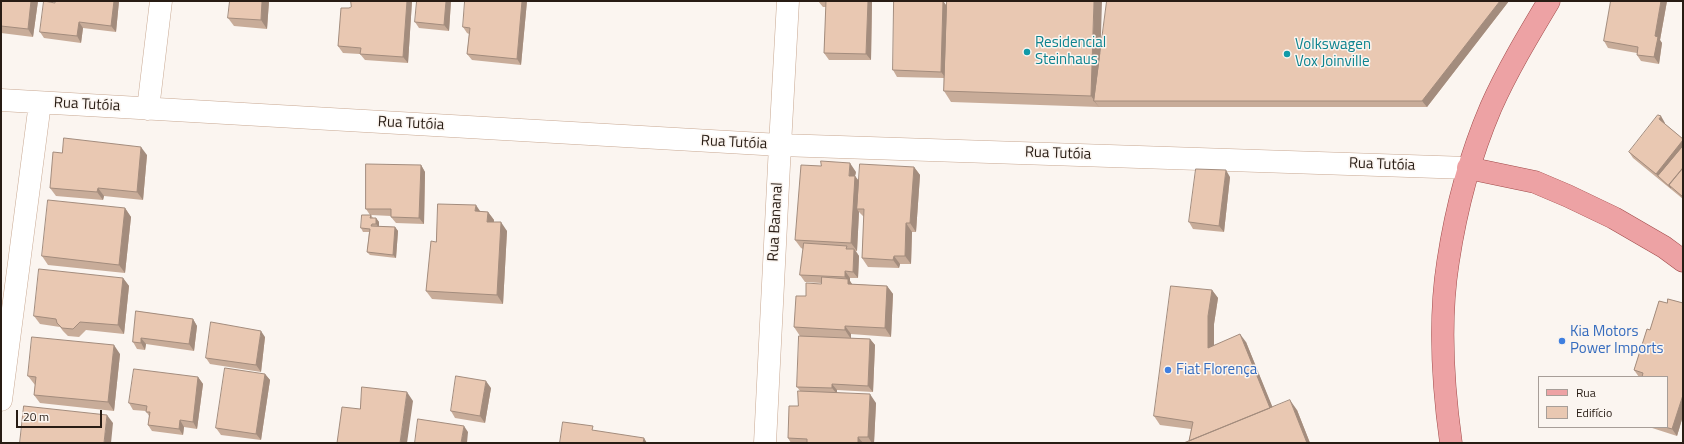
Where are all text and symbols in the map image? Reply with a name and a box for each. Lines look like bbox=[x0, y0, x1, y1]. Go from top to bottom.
place label: Residencial Steinhaus bbox=[1035, 34, 1106, 69]
place label: Volkswagen Vox Joinville bbox=[1295, 36, 1371, 71]
marker: Residencial Steinhaus bbox=[1022, 47, 1032, 57]
marker: Volkswagen Vox Joinville bbox=[1282, 49, 1292, 59]
street label: Rua Tutóia bbox=[53, 94, 121, 116]
street label: Rua Tutóia bbox=[377, 113, 445, 135]
street label: Rua Tutóia bbox=[700, 132, 768, 154]
street label: Rua Tutóia bbox=[1024, 144, 1092, 164]
street label: Rua Tutóia bbox=[1348, 155, 1416, 175]
street label: Rua Bananal bbox=[765, 182, 787, 262]
place label: Kia Motors Power Imports bbox=[1570, 323, 1664, 358]
marker: Kia Motors Power Imports bbox=[1557, 336, 1567, 346]
place label: Fiat Florença bbox=[1176, 361, 1257, 379]
marker: Fiat Florença bbox=[1163, 365, 1173, 375]
legend bbox=[1538, 376, 1668, 428]
text: Rua bbox=[1576, 383, 1596, 402]
scale bar bbox=[18, 402, 104, 428]
text: Edifício bbox=[1576, 403, 1612, 422]
text: 20 m bbox=[23, 407, 49, 426]

